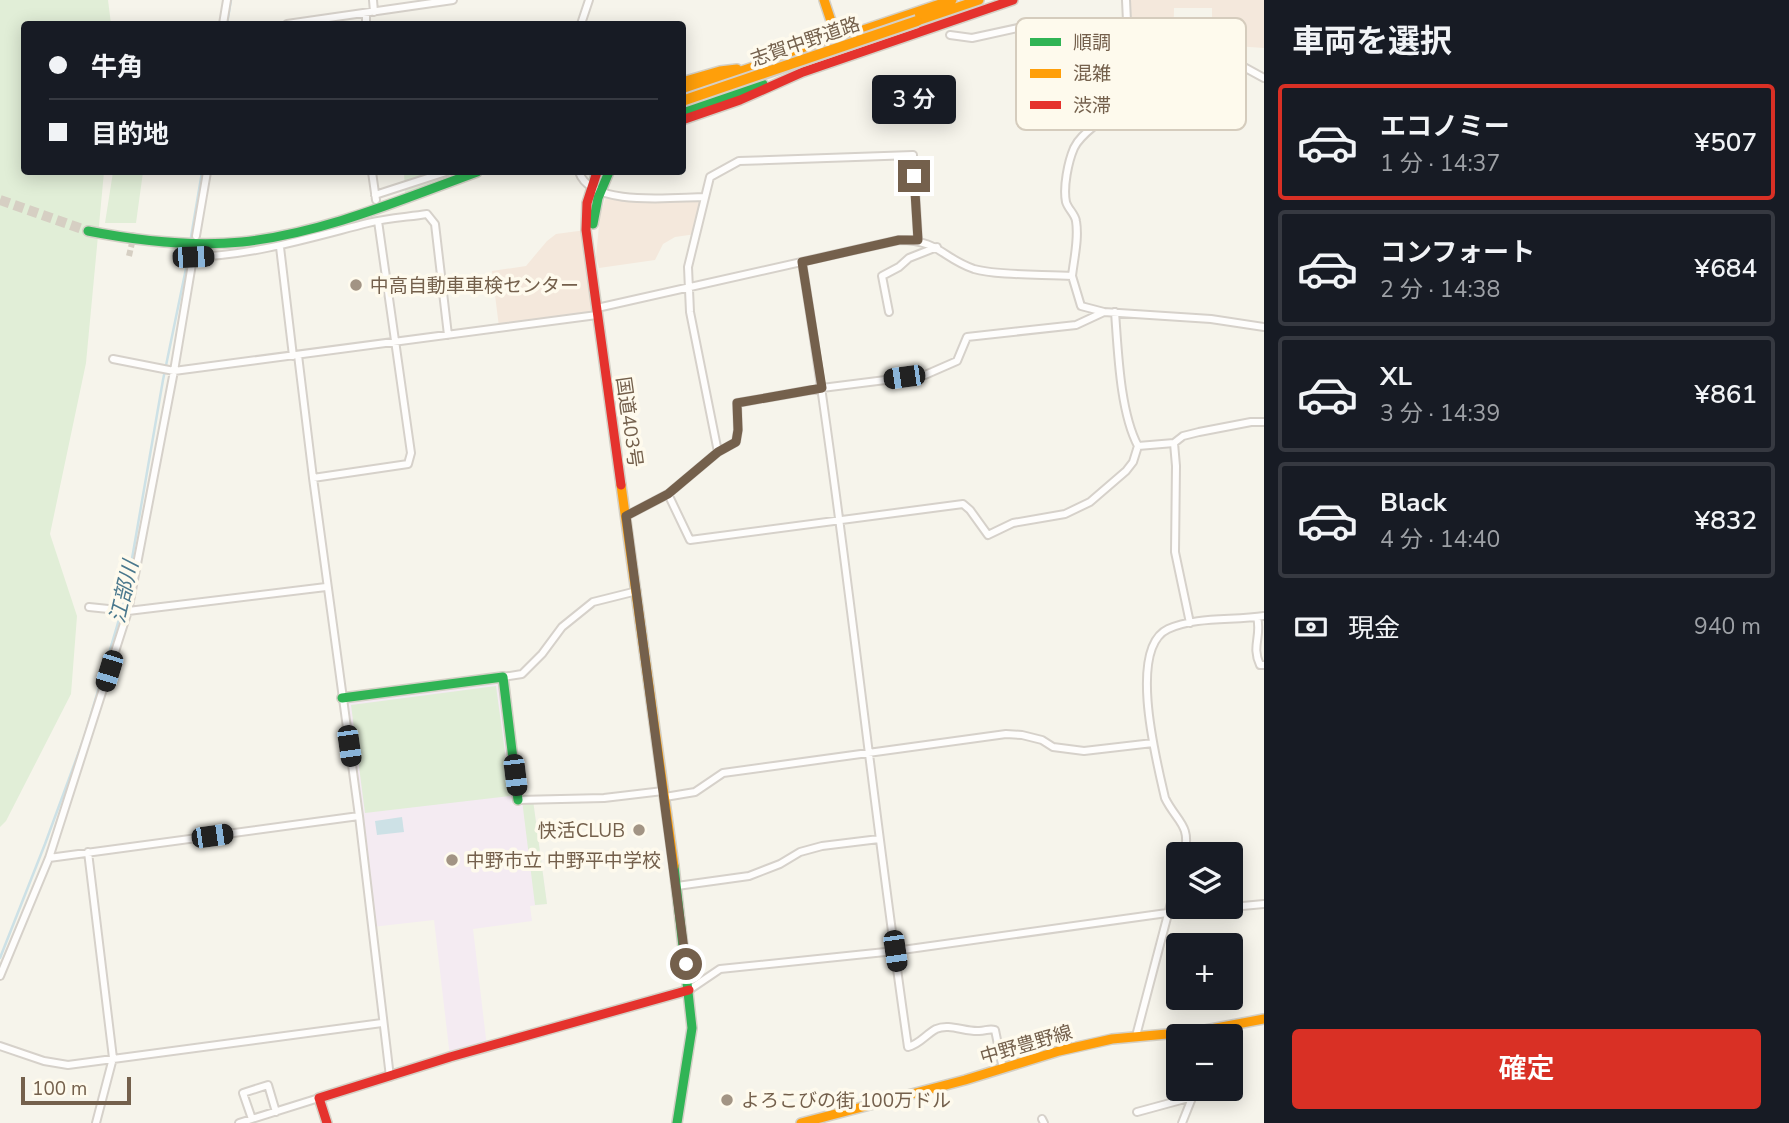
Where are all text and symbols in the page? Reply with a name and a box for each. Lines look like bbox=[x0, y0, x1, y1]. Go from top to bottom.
street label: 志賀中野道路 bbox=[747, 11, 863, 73]
legend bbox=[1016, 18, 1246, 130]
text: 車両を選択 bbox=[1292, 20, 1452, 63]
text: 順調 bbox=[1073, 30, 1111, 56]
text: 牛角 bbox=[91, 50, 143, 85]
text: 混雑 bbox=[1073, 61, 1111, 87]
callout: 3 分 bbox=[872, 74, 956, 124]
text: 3 分 bbox=[893, 84, 935, 115]
text: 渋滞 bbox=[1073, 93, 1111, 119]
text: エコノミー bbox=[1380, 109, 1510, 144]
icon: car bbox=[1296, 111, 1359, 174]
text: 目的地 bbox=[91, 117, 169, 152]
text: ¥507 bbox=[1695, 125, 1757, 160]
text: 1 分 · 14:37 bbox=[1380, 148, 1500, 179]
route end bbox=[898, 160, 930, 192]
text: コンフォート bbox=[1380, 235, 1535, 270]
icon: car bbox=[1296, 237, 1359, 300]
car bbox=[172, 246, 215, 268]
text: ¥684 bbox=[1695, 251, 1757, 286]
place label: 中高自動車車検センター bbox=[370, 273, 579, 299]
text: 2 分 · 14:38 bbox=[1380, 274, 1500, 305]
marker: 中高自動車車検センター bbox=[348, 277, 364, 293]
text: XL bbox=[1380, 359, 1412, 394]
icon: car bbox=[1296, 363, 1359, 426]
car bbox=[882, 364, 927, 390]
street label: 国道403号 bbox=[610, 375, 648, 469]
text: ¥861 bbox=[1695, 377, 1757, 412]
text: 3 分 · 14:39 bbox=[1380, 398, 1500, 429]
text: Black bbox=[1380, 485, 1447, 520]
icon: car bbox=[1296, 489, 1359, 552]
text: ¥832 bbox=[1695, 503, 1757, 538]
text: 4 分 · 14:40 bbox=[1380, 524, 1500, 555]
water label: 江部川 bbox=[103, 556, 145, 626]
icon: cash bbox=[1292, 608, 1330, 646]
text: 現金 bbox=[1348, 611, 1400, 646]
text: 940 m bbox=[1694, 611, 1761, 642]
car bbox=[93, 648, 126, 694]
car bbox=[336, 724, 363, 768]
car bbox=[503, 753, 528, 797]
place label: 快活CLUB bbox=[538, 818, 625, 844]
marker: 快活CLUB bbox=[631, 822, 647, 838]
car bbox=[190, 823, 235, 849]
map controls bbox=[1166, 842, 1243, 1101]
button: layers bbox=[1166, 842, 1243, 919]
place label: 中野市立 中野平中学校 bbox=[466, 848, 661, 874]
marker: 中野市立 中野平中学校 bbox=[444, 852, 460, 868]
car bbox=[882, 929, 909, 973]
button: + bbox=[1166, 933, 1243, 1010]
route start bbox=[670, 948, 702, 980]
street label: 中野豊野線 bbox=[977, 1019, 1076, 1071]
button: − bbox=[1166, 1024, 1243, 1101]
button: 確定 bbox=[1292, 1029, 1761, 1109]
scale bar bbox=[21, 1074, 131, 1106]
text: 100 m bbox=[32, 1076, 87, 1102]
place label: よろこびの街 100万ドル bbox=[741, 1088, 951, 1114]
marker: よろこびの街 100万ドル bbox=[719, 1092, 735, 1108]

